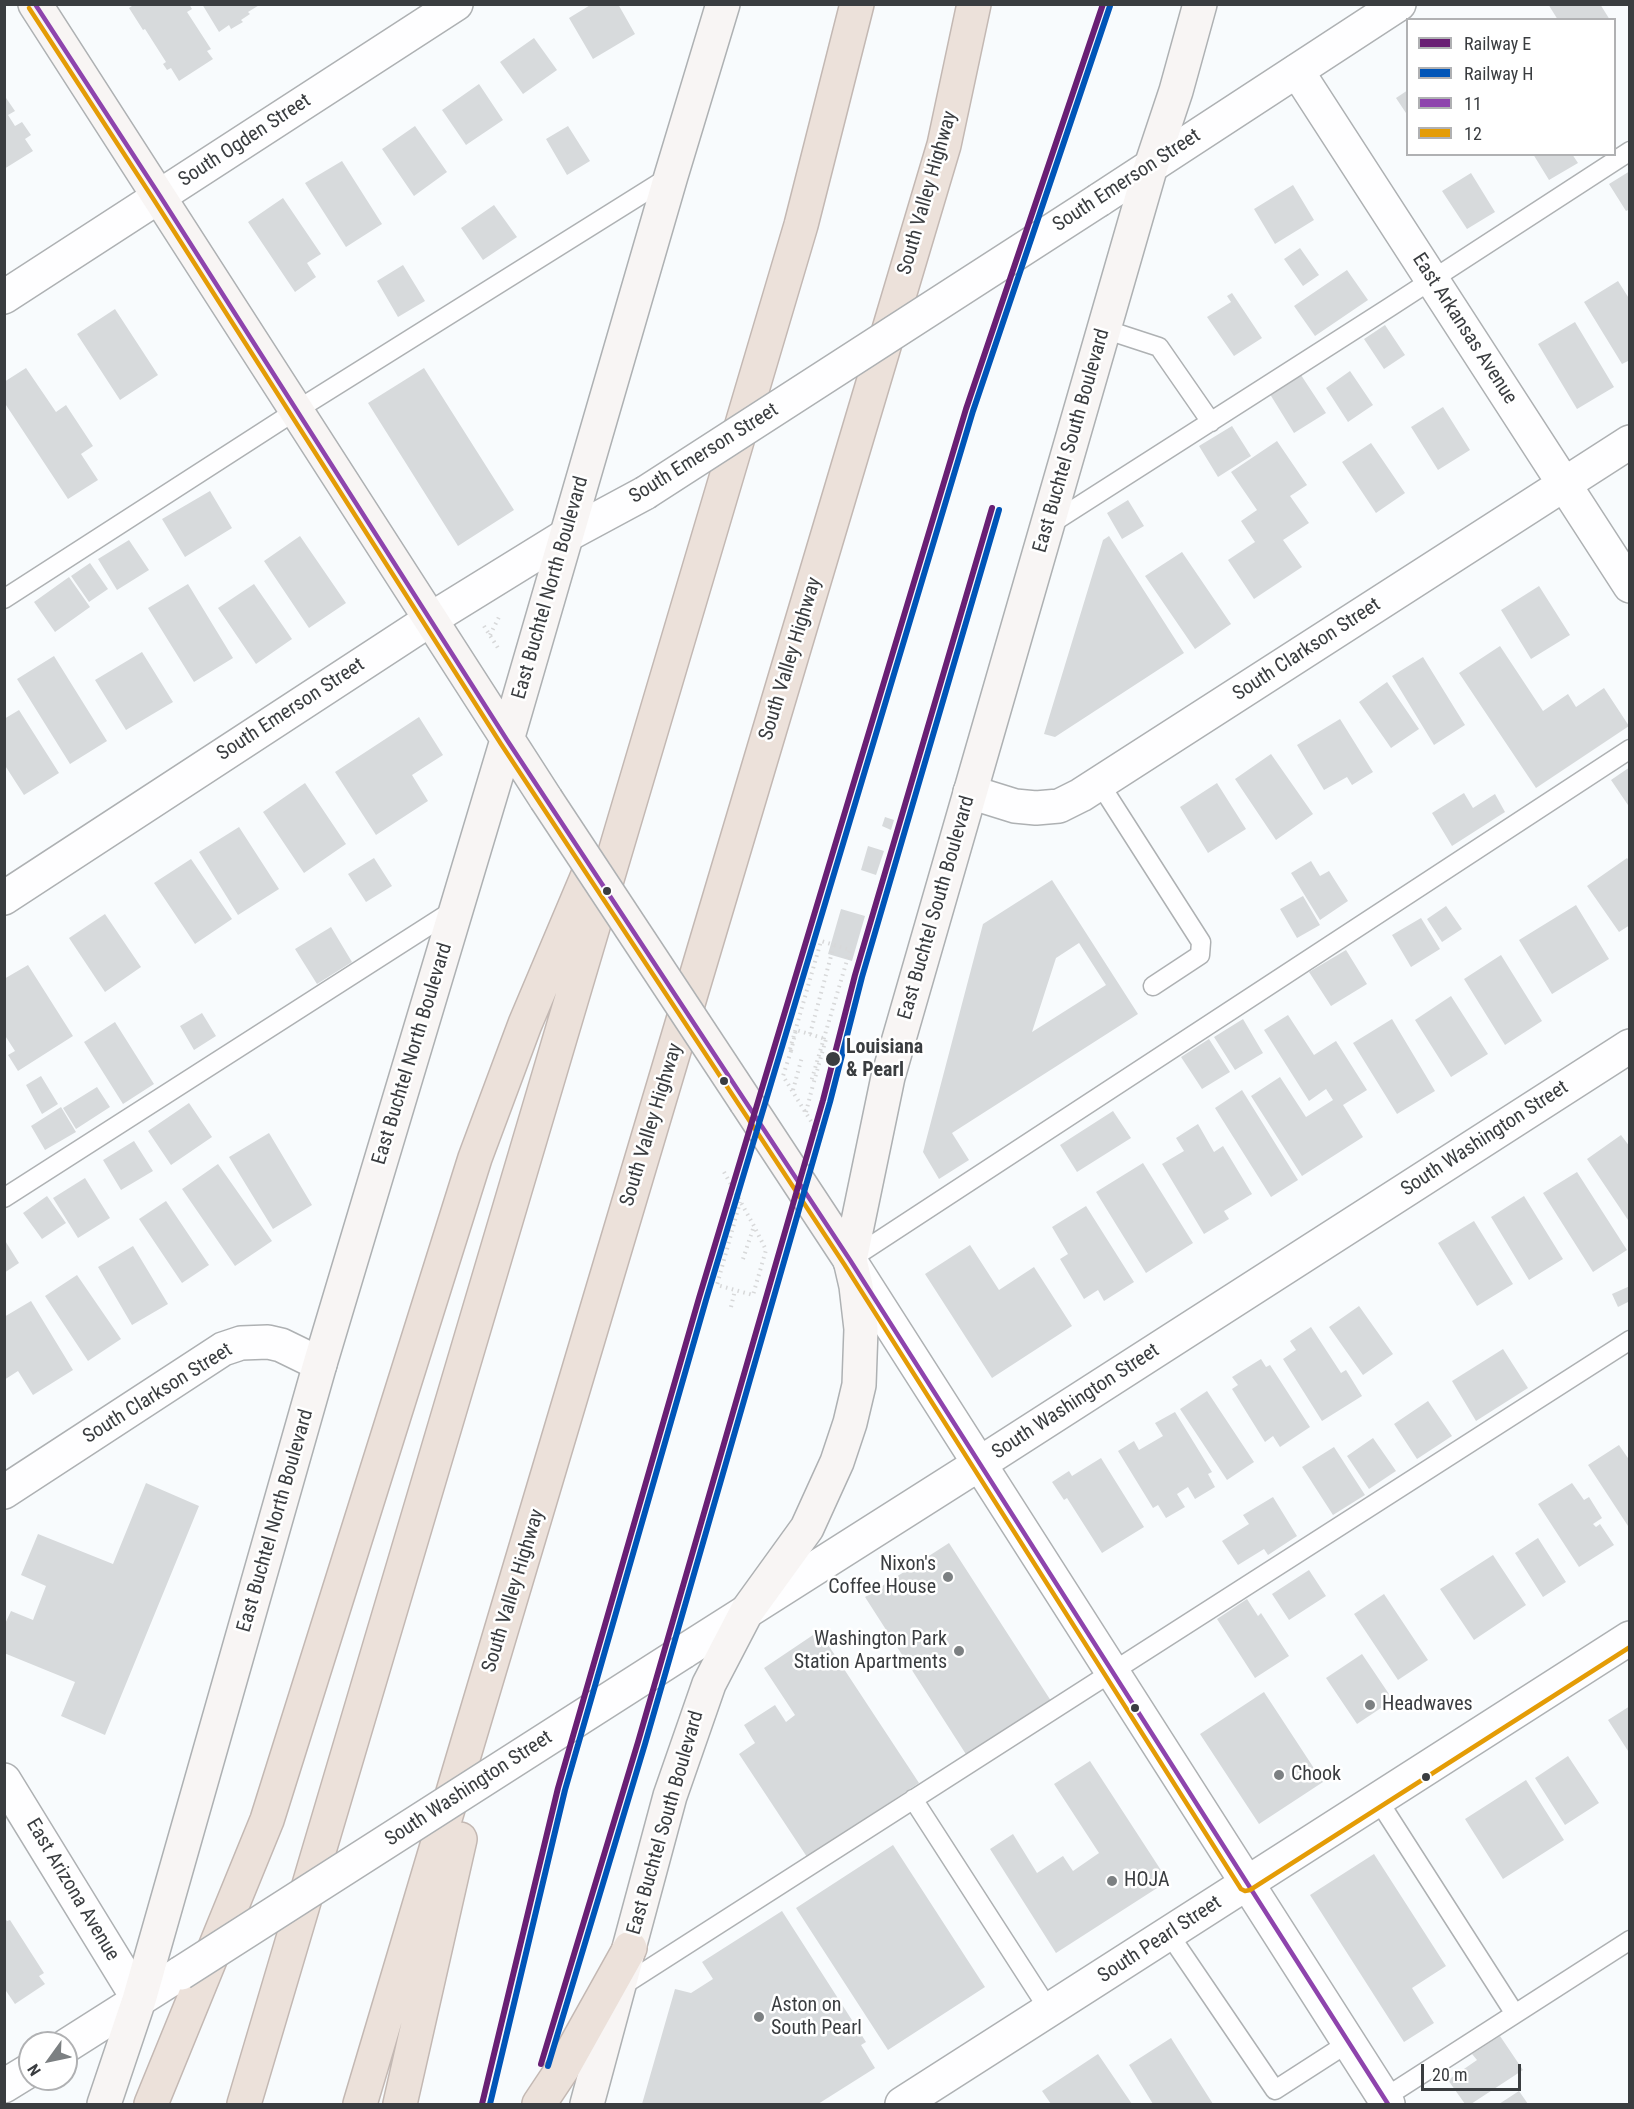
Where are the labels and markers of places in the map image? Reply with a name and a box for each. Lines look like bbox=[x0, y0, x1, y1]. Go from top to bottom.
unlabelled marker bbox=[601, 885, 613, 897]
place label: Louisiana & Pearl bbox=[846, 1036, 923, 1083]
marker: Louisiana & Pearl bbox=[824, 1050, 842, 1068]
unlabelled marker bbox=[718, 1075, 730, 1087]
place label: Nixon's Coffee House bbox=[828, 1553, 936, 1600]
marker: Nixon's Coffee House bbox=[941, 1570, 955, 1584]
place label: Washington Park Station Apartments bbox=[794, 1628, 947, 1675]
marker: Washington Park Station Apartments bbox=[952, 1644, 966, 1658]
place label: Headwaves bbox=[1382, 1693, 1473, 1717]
marker: Headwaves bbox=[1363, 1698, 1377, 1712]
unlabelled marker bbox=[1129, 1702, 1141, 1714]
place label: Chook bbox=[1291, 1763, 1341, 1787]
marker: Chook bbox=[1272, 1768, 1286, 1782]
unlabelled marker bbox=[1420, 1771, 1432, 1783]
place label: HOJA bbox=[1124, 1869, 1169, 1893]
marker: HOJA bbox=[1105, 1874, 1119, 1888]
place label: Aston on South Pearl bbox=[771, 1994, 862, 2041]
marker: Aston on South Pearl bbox=[752, 2010, 766, 2024]

